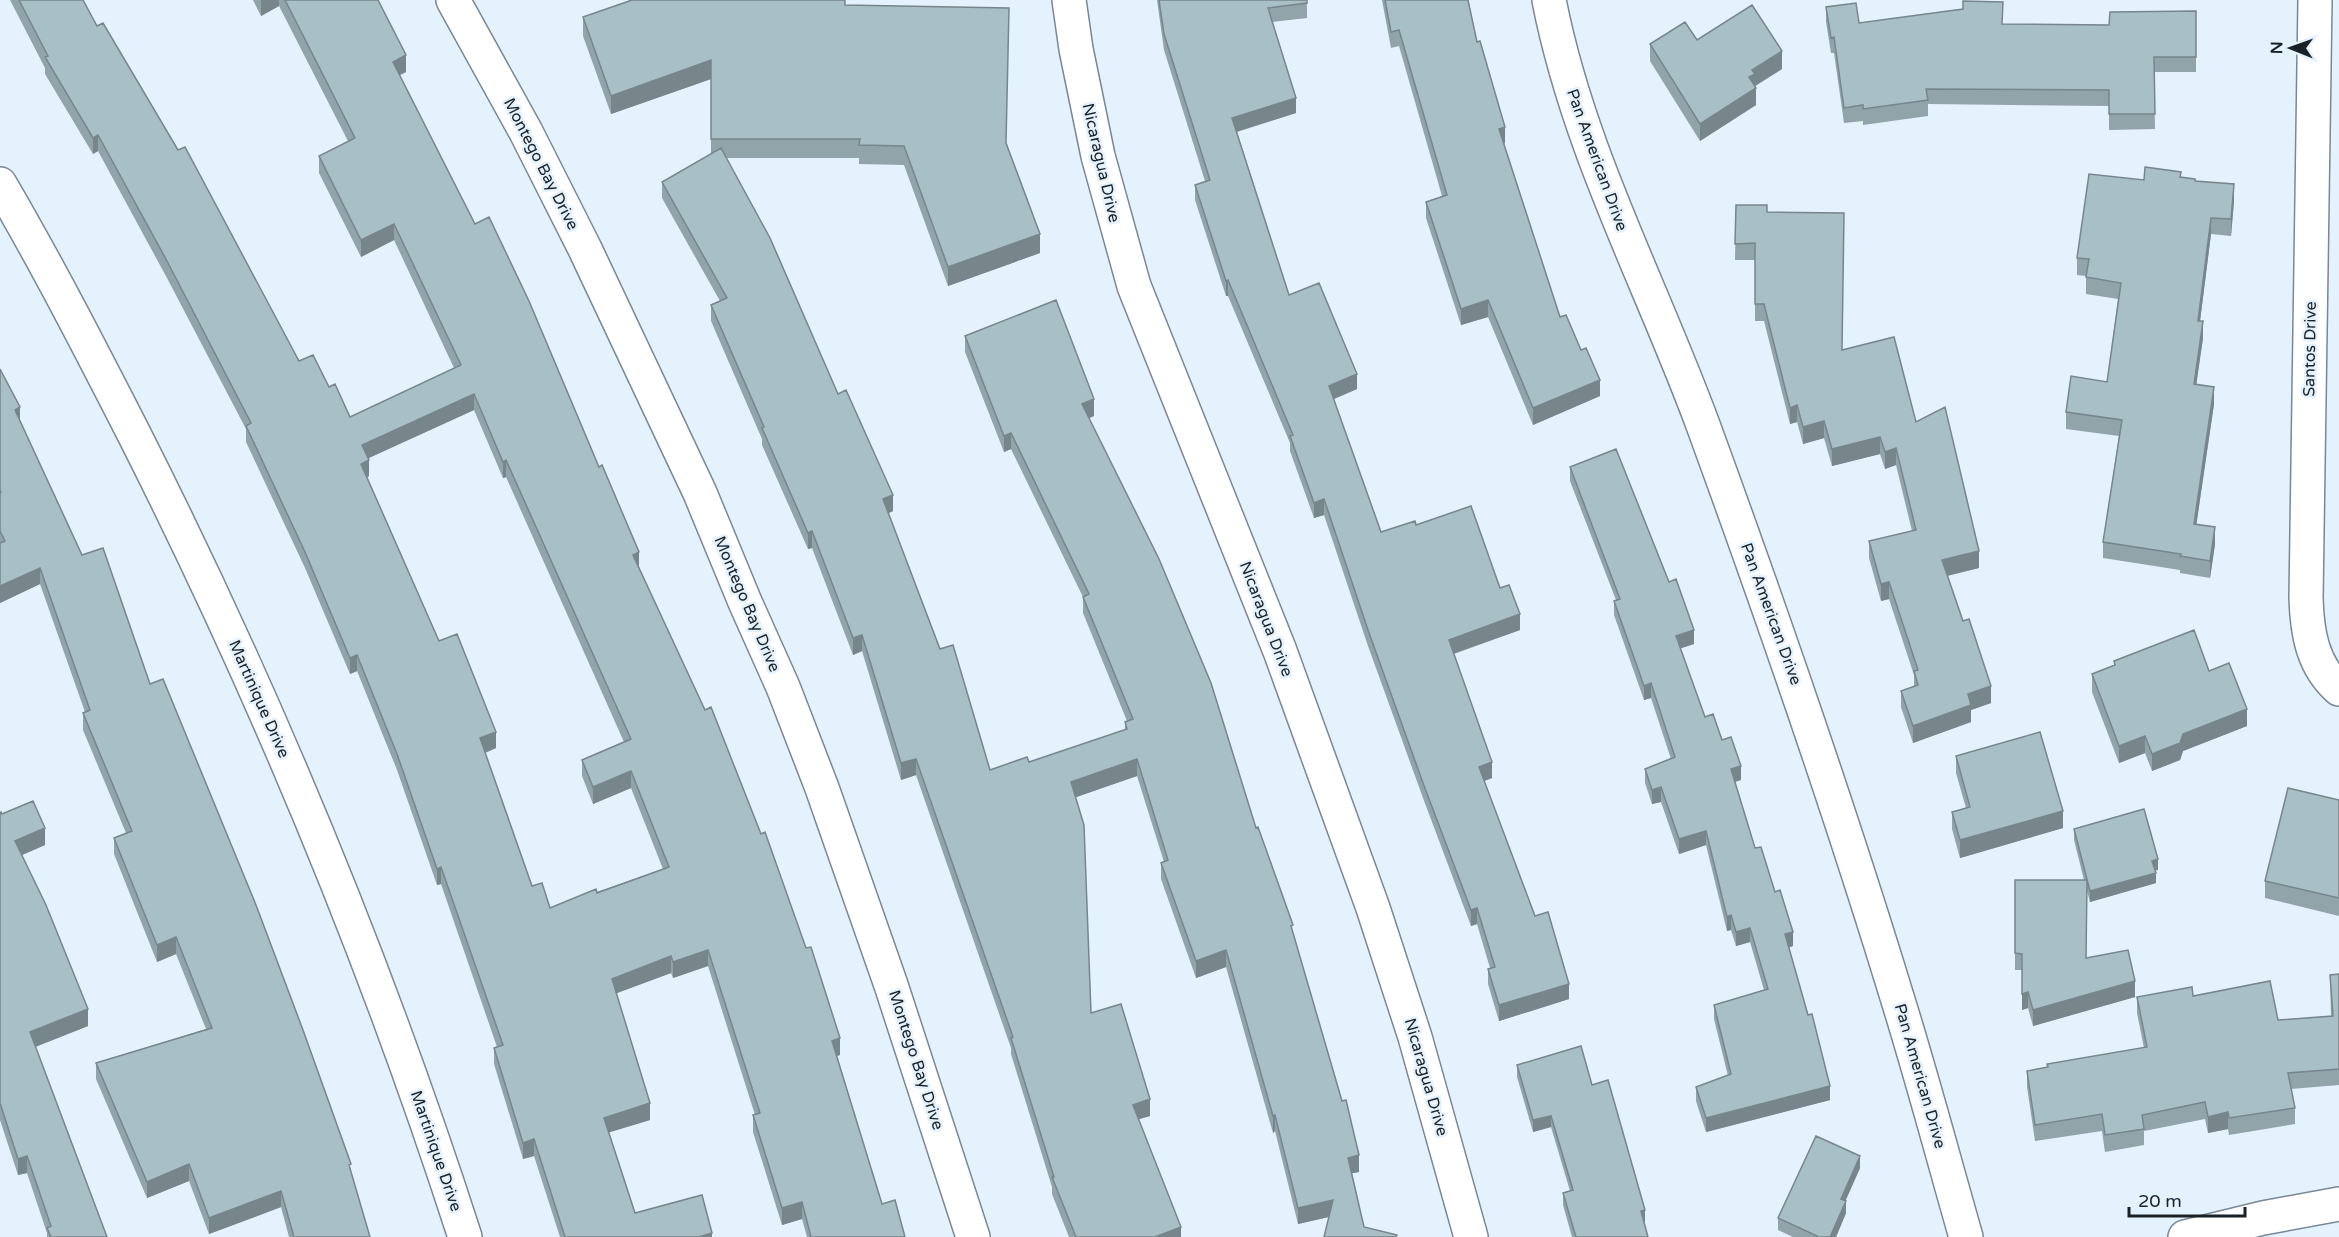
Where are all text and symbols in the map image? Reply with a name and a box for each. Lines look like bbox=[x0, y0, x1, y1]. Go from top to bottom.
north arrow bbox=[2261, 18, 2321, 78]
text: N bbox=[2267, 41, 2287, 54]
street label: Pan American Drive bbox=[1562, 86, 1632, 234]
street label: Montego Bay Drive bbox=[499, 95, 583, 233]
street label: Nicaragua Drive bbox=[1078, 101, 1124, 225]
street label: Santos Drive bbox=[2299, 301, 2321, 397]
street label: Montego Bay Drive bbox=[709, 533, 785, 675]
street label: Pan American Drive bbox=[1736, 540, 1806, 688]
street label: Nicaragua Drive bbox=[1235, 559, 1297, 679]
street label: Martinique Drive bbox=[224, 637, 294, 761]
street label: Montego Bay Drive bbox=[884, 988, 948, 1132]
street label: Pan American Drive bbox=[1890, 1001, 1950, 1151]
street label: Nicaragua Drive bbox=[1400, 1016, 1452, 1138]
street label: Martinique Drive bbox=[406, 1088, 466, 1214]
scale bar bbox=[2129, 1180, 2244, 1218]
text: 20 m bbox=[2138, 1190, 2182, 1212]

